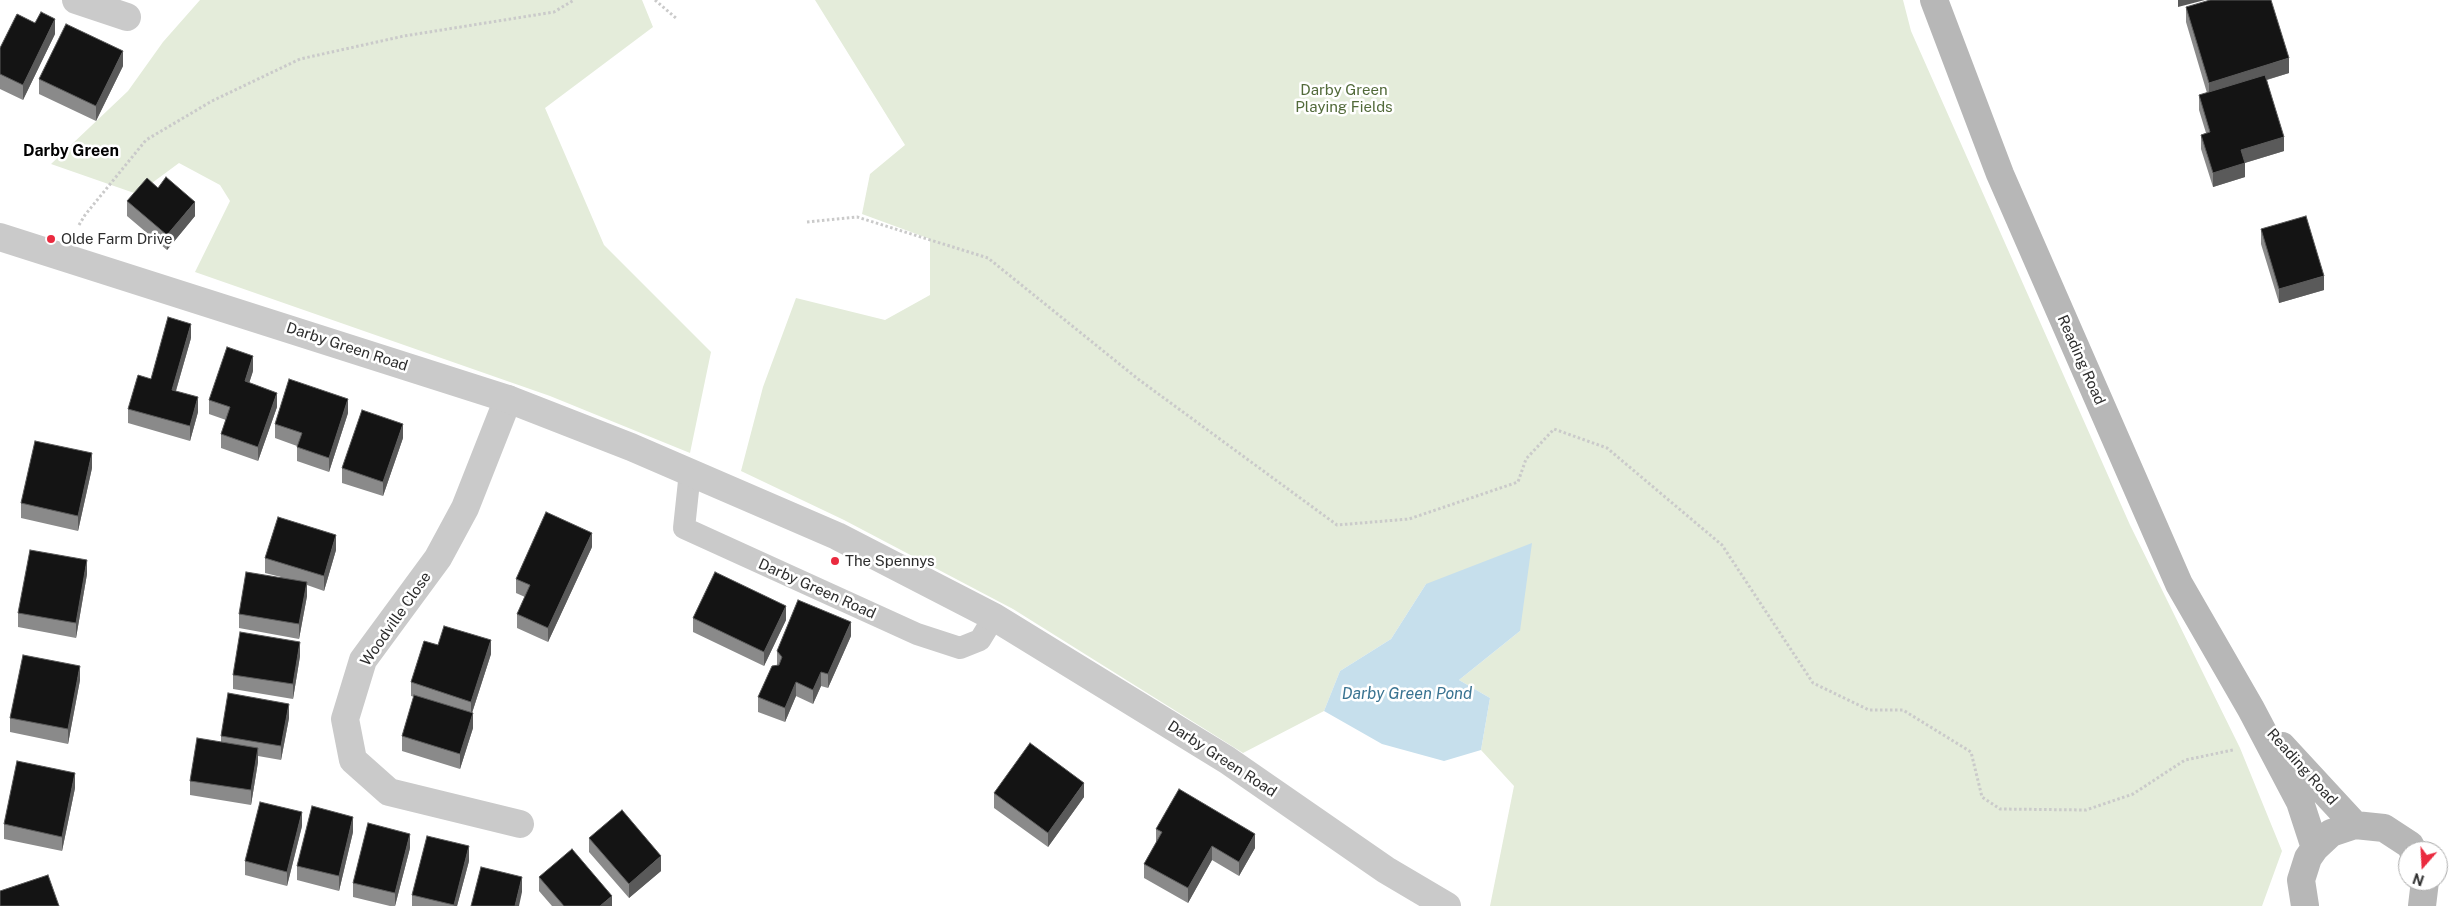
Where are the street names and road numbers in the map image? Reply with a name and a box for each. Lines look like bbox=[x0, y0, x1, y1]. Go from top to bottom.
street label: Reading Road bbox=[2053, 312, 2109, 408]
street label: Darby Green Road bbox=[284, 319, 410, 375]
street label: Darby Green Road bbox=[755, 555, 879, 623]
street label: Woodville Close bbox=[357, 569, 435, 669]
street label: Darby Green Road bbox=[1164, 717, 1280, 801]
street label: Reading Road bbox=[2263, 725, 2341, 809]

